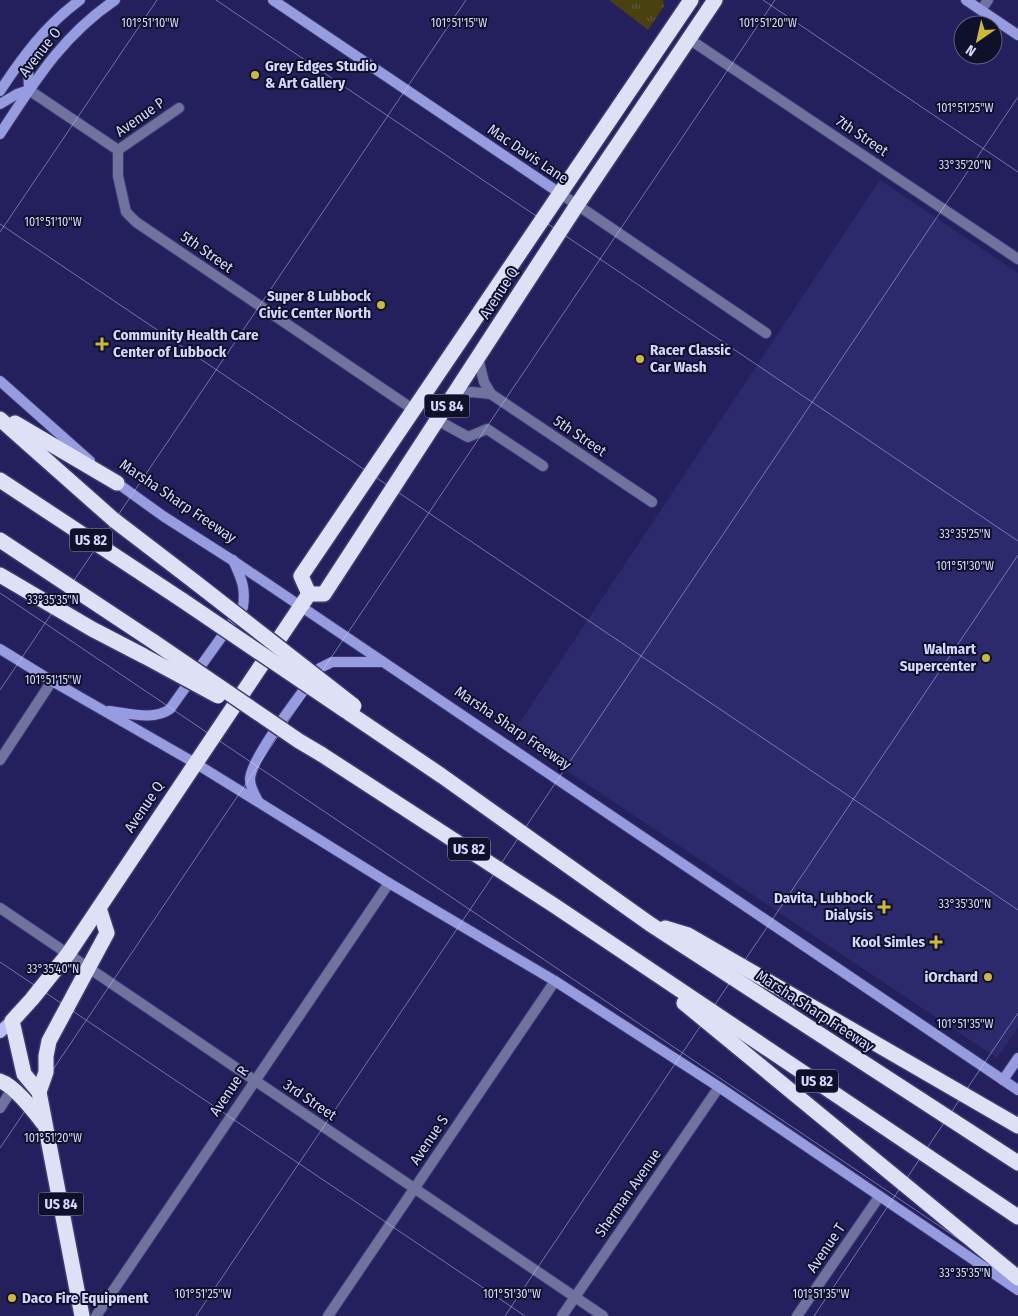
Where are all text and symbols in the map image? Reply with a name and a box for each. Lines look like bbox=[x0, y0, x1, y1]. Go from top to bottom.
north arrow bbox=[953, 15, 1003, 65]
text: 101°51'10"W bbox=[121, 16, 179, 30]
text: 101°51'15"W bbox=[431, 16, 487, 30]
text: 101°51'20"W bbox=[739, 16, 797, 30]
street label: Avenue O bbox=[15, 24, 65, 80]
text: N bbox=[963, 41, 979, 60]
place label: Grey Edges Studio & Art Gallery bbox=[265, 57, 377, 92]
marker: Grey Edges Studio & Art Gallery bbox=[249, 69, 261, 81]
street label: Avenue P bbox=[112, 93, 168, 141]
text: 101°51'25"W bbox=[937, 101, 993, 115]
street label: 7th Street bbox=[832, 112, 892, 160]
street label: Mac Davis Lane bbox=[484, 120, 572, 188]
text: 33°35'20"N bbox=[939, 158, 991, 172]
text: 101°51'10"W bbox=[24, 215, 82, 229]
street label: 5th Street bbox=[177, 227, 237, 277]
street label: Avenue Q bbox=[476, 263, 523, 322]
place label: Super 8 Lubbock Civic Center North bbox=[259, 287, 371, 322]
marker: Super 8 Lubbock Civic Center North bbox=[375, 299, 387, 311]
place label: Community Health Care Center of Lubbock bbox=[113, 326, 259, 361]
marker: Community Health Care Center of Lubbock bbox=[95, 337, 109, 351]
place label: Racer Classic Car Wash bbox=[650, 341, 731, 376]
marker: Racer Classic Car Wash bbox=[634, 353, 646, 365]
road number: US 84 bbox=[424, 394, 470, 418]
street label: 5th Street bbox=[550, 412, 610, 460]
street label: Marsha Sharp Freeway bbox=[116, 455, 240, 547]
text: 33°35'25"N bbox=[939, 527, 991, 541]
road number: US 82 bbox=[70, 528, 112, 552]
text: 101°51'30"W bbox=[936, 559, 994, 573]
text: 33°35'35"N bbox=[27, 593, 79, 607]
place label: Walmart Supercenter bbox=[900, 640, 977, 675]
marker: Walmart Supercenter bbox=[980, 652, 992, 664]
text: 101°51'15"W bbox=[25, 673, 81, 687]
street label: Marsha Sharp Freeway bbox=[451, 682, 575, 774]
street label: Avenue Q bbox=[120, 777, 168, 836]
road number: US 82 bbox=[448, 838, 490, 861]
place label: Davita, Lubbock Dialysis bbox=[774, 889, 873, 924]
text: 33°35'30"N bbox=[939, 897, 991, 911]
marker: Davita, Lubbock Dialysis bbox=[877, 900, 891, 914]
place label: Kool Simles bbox=[852, 933, 925, 951]
marker: Kool Simles bbox=[929, 935, 943, 949]
text: 33°35'40"N bbox=[27, 962, 79, 976]
street label: Marsha Sharp Freeway bbox=[753, 966, 878, 1056]
place label: iOrchard bbox=[924, 968, 978, 986]
marker: iOrchard bbox=[982, 971, 994, 983]
text: 101°51'35"W bbox=[936, 1017, 994, 1031]
street label: Avenue R bbox=[206, 1062, 252, 1120]
road number: US 82 bbox=[796, 1070, 838, 1092]
street label: 3rd Street bbox=[280, 1076, 340, 1124]
street label: Avenue S bbox=[406, 1112, 452, 1168]
text: 101°51'20"W bbox=[24, 1131, 82, 1145]
street label: Sherman Avenue bbox=[591, 1145, 665, 1241]
road number: US 84 bbox=[38, 1192, 84, 1216]
street label: Avenue T bbox=[803, 1220, 849, 1276]
text: 33°35'35"N bbox=[939, 1266, 991, 1280]
text: 101°51'25"W bbox=[175, 1287, 231, 1301]
text: 101°51'30"W bbox=[483, 1287, 541, 1301]
text: 101°51'35"W bbox=[792, 1287, 850, 1301]
place label: Daco Fire Equipment bbox=[22, 1289, 149, 1307]
marker: Daco Fire Equipment bbox=[6, 1292, 18, 1304]

